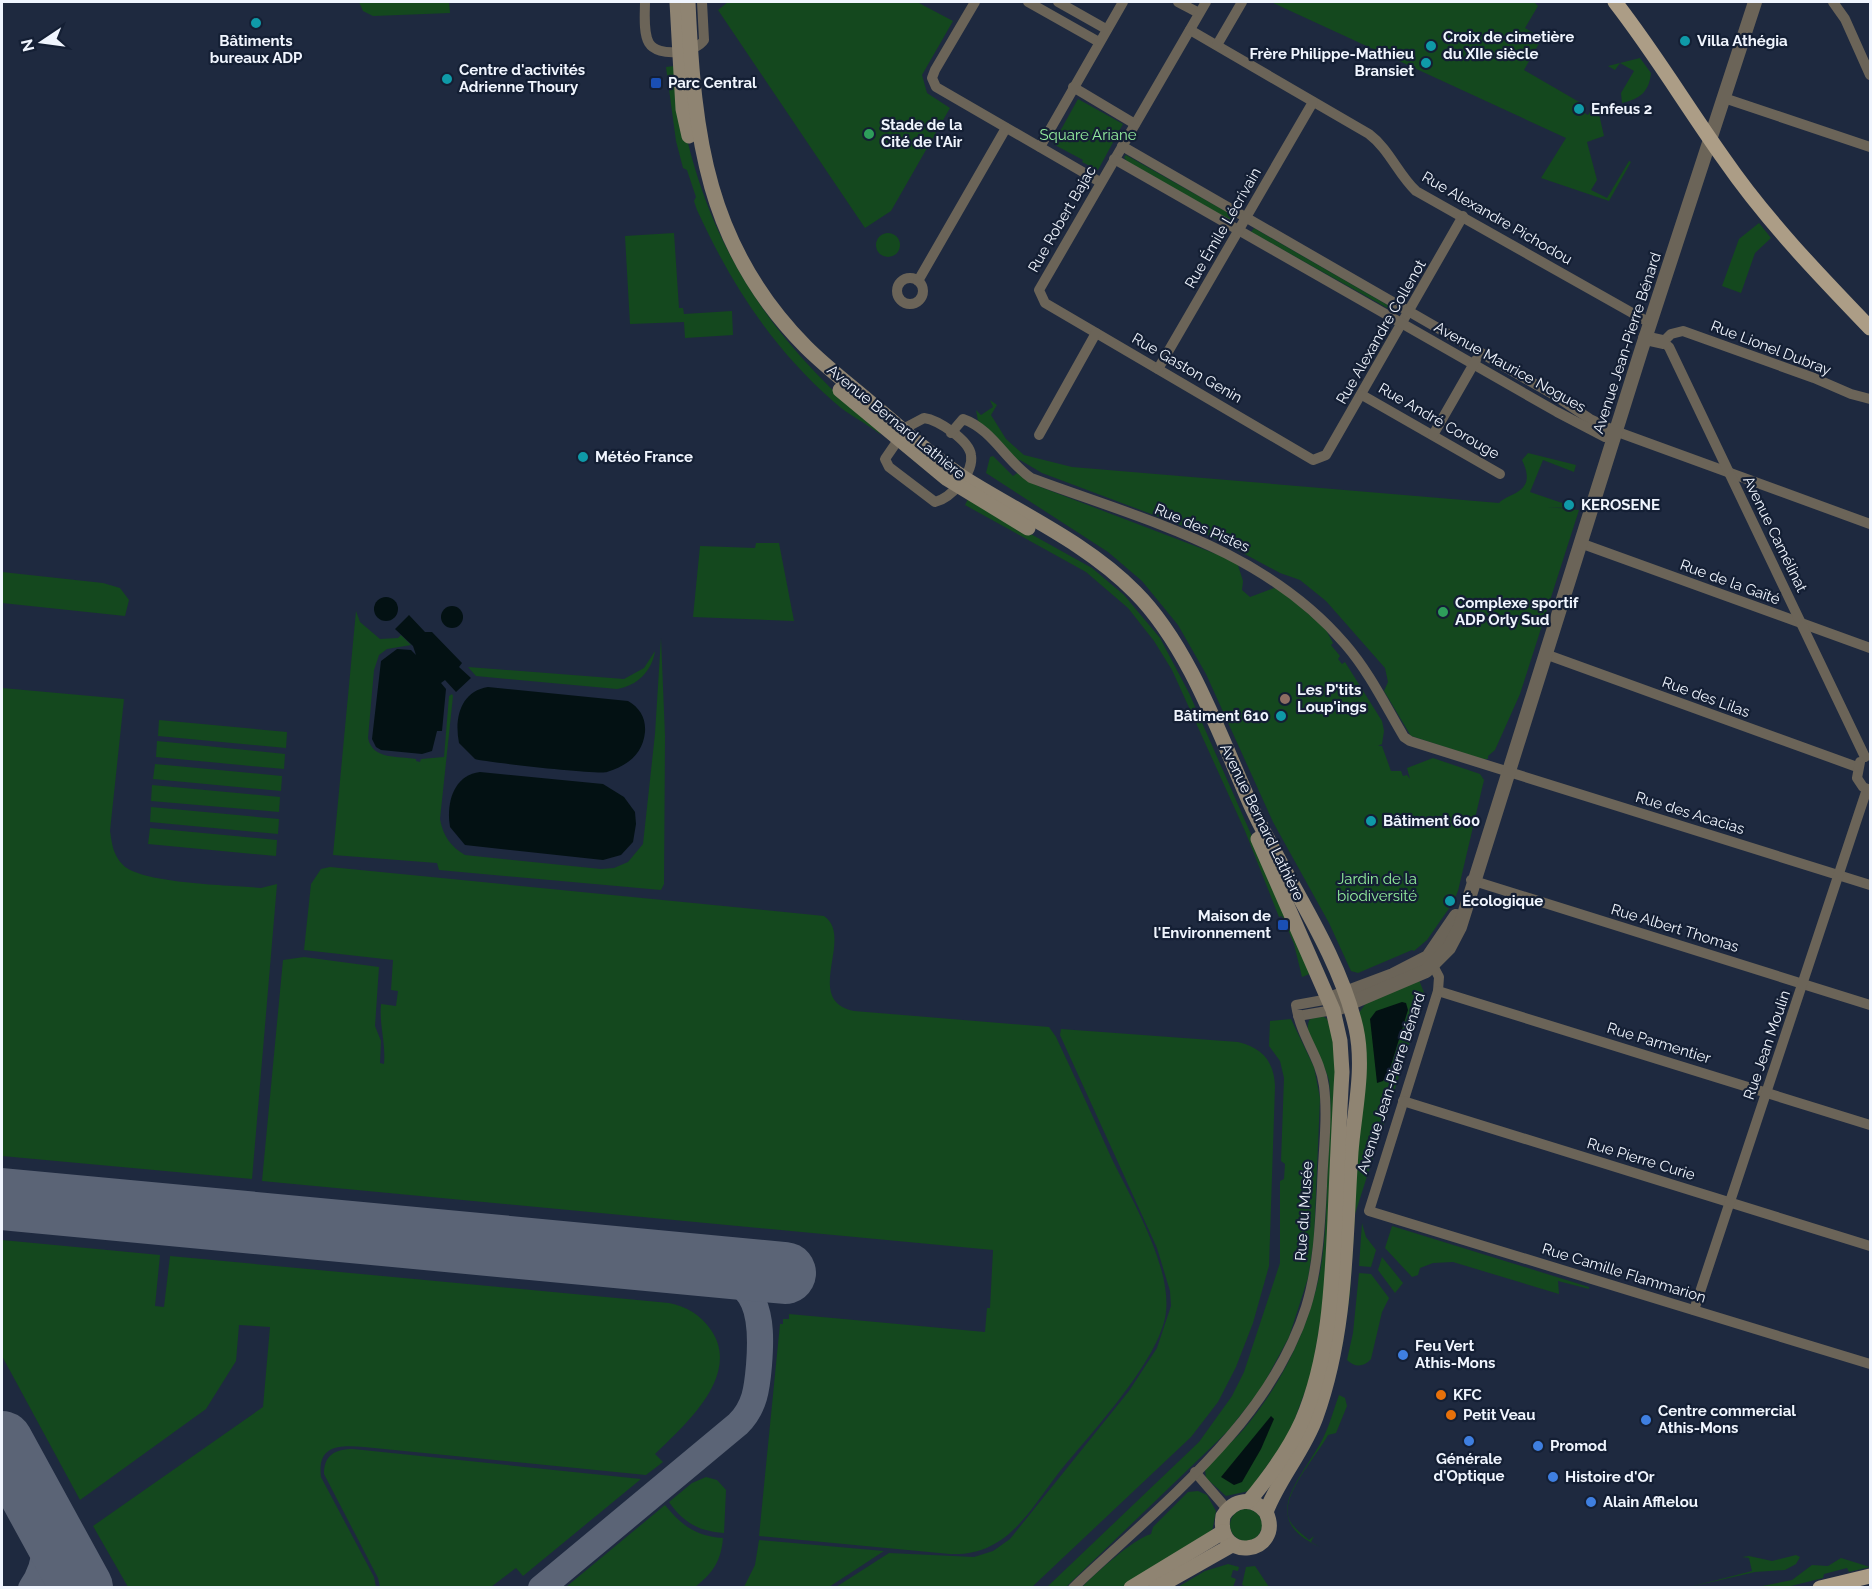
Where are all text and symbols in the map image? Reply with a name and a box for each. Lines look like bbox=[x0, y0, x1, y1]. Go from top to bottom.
north arrow bbox=[12, 12, 72, 72]
marker: Bâtiments bureaux ADP bbox=[249, 16, 263, 30]
place label: Croix de cimetière du XIIe siècle bbox=[1443, 28, 1574, 63]
place label: Bâtiments bureaux ADP bbox=[210, 32, 303, 67]
place label: Villa Athégia bbox=[1697, 32, 1788, 50]
marker: Villa Athégia bbox=[1678, 34, 1692, 48]
text: N bbox=[17, 37, 39, 53]
marker: Croix de cimetière du XIIe siècle bbox=[1424, 39, 1438, 53]
place label: Frère Philippe-Mathieu Bransiet bbox=[1249, 45, 1414, 80]
marker: Frère Philippe-Mathieu Bransiet bbox=[1419, 56, 1433, 70]
place label: Centre d'activités Adrienne Thoury bbox=[459, 61, 585, 96]
marker: Centre d'activités Adrienne Thoury bbox=[440, 72, 454, 86]
place label: Parc Central bbox=[668, 74, 757, 92]
marker: Parc Central bbox=[649, 76, 663, 90]
place label: Enfeus 2 bbox=[1591, 100, 1652, 118]
marker: Enfeus 2 bbox=[1572, 102, 1586, 116]
place label: Stade de la Cité de l'Air bbox=[881, 116, 963, 151]
park label: Square Ariane bbox=[1039, 126, 1137, 144]
marker: Stade de la Cité de l'Air bbox=[862, 127, 876, 141]
street label: Rue Robert Bajac bbox=[1024, 163, 1100, 275]
street label: Rue Émile Lécrivain bbox=[1181, 165, 1265, 291]
street label: Rue Alexandre Pichodou bbox=[1419, 168, 1575, 268]
street label: Avenue Jean-Pierre Bénard bbox=[1589, 250, 1665, 436]
street label: Rue Alexandre Collenot bbox=[1332, 257, 1430, 407]
street label: Rue Lionel Dubray bbox=[1708, 317, 1834, 379]
street label: Avenue Maurice Nogues bbox=[1431, 318, 1589, 416]
street label: Rue Gaston Genin bbox=[1129, 329, 1245, 407]
street label: Avenue Bernard Lathière bbox=[823, 361, 969, 483]
street label: Rue André Corouge bbox=[1375, 379, 1503, 463]
place label: Météo France bbox=[595, 448, 693, 466]
marker: Météo France bbox=[576, 450, 590, 464]
street label: Avenue Camélinat bbox=[1739, 473, 1811, 595]
place label: KEROSENE bbox=[1581, 496, 1660, 514]
marker: KEROSENE bbox=[1562, 498, 1576, 512]
street label: Rue des Pistes bbox=[1152, 500, 1252, 556]
street label: Rue de la Gaîté bbox=[1678, 556, 1783, 609]
place label: Complexe sportif ADP Orly Sud bbox=[1455, 594, 1579, 629]
marker: Complexe sportif ADP Orly Sud bbox=[1436, 605, 1450, 619]
street label: Rue des Lilas bbox=[1660, 673, 1752, 721]
place label: Les P'tits Loup'ings bbox=[1297, 681, 1367, 716]
marker: Les P'tits Loup'ings bbox=[1278, 692, 1292, 706]
place label: Bâtiment 610 bbox=[1174, 707, 1269, 725]
marker: Bâtiment 610 bbox=[1274, 709, 1288, 723]
street label: Avenue Bernard Lathière bbox=[1216, 741, 1308, 903]
street label: Rue des Acacias bbox=[1633, 788, 1747, 838]
place label: Bâtiment 600 bbox=[1383, 812, 1480, 830]
marker: Bâtiment 600 bbox=[1364, 814, 1378, 828]
park label: Jardin de la biodiversité bbox=[1337, 870, 1417, 905]
place label: Écologique bbox=[1462, 892, 1543, 910]
marker: Écologique bbox=[1443, 894, 1457, 908]
street label: Rue Albert Thomas bbox=[1609, 900, 1741, 956]
place label: Maison de l'Environnement bbox=[1153, 907, 1271, 942]
marker: Maison de l'Environnement bbox=[1276, 918, 1290, 932]
street label: Rue Jean Moulin bbox=[1740, 988, 1794, 1102]
street label: Avenue Jean-Pierre Bénard bbox=[1353, 990, 1429, 1176]
street label: Rue Parmentier bbox=[1605, 1019, 1714, 1068]
street label: Rue Pierre Curie bbox=[1585, 1134, 1697, 1184]
street label: Rue du Musée bbox=[1292, 1160, 1316, 1262]
street label: Rue Camille Flammarion bbox=[1540, 1239, 1708, 1307]
place label: Feu Vert Athis-Mons bbox=[1415, 1337, 1495, 1372]
marker: Feu Vert Athis-Mons bbox=[1396, 1348, 1410, 1362]
place label: KFC bbox=[1453, 1386, 1482, 1404]
marker: KFC bbox=[1434, 1388, 1448, 1402]
place label: Centre commercial Athis-Mons bbox=[1658, 1402, 1796, 1437]
place label: Petit Veau bbox=[1463, 1406, 1536, 1424]
marker: Petit Veau bbox=[1444, 1408, 1458, 1422]
marker: Centre commercial Athis-Mons bbox=[1639, 1413, 1653, 1427]
marker: Générale d'Optique bbox=[1462, 1434, 1476, 1448]
place label: Promod bbox=[1550, 1437, 1607, 1455]
marker: Promod bbox=[1531, 1439, 1545, 1453]
place label: Générale d'Optique bbox=[1433, 1450, 1505, 1485]
place label: Histoire d'Or bbox=[1565, 1468, 1655, 1486]
marker: Histoire d'Or bbox=[1546, 1470, 1560, 1484]
place label: Alain Afflelou bbox=[1603, 1493, 1698, 1511]
marker: Alain Afflelou bbox=[1584, 1495, 1598, 1509]

